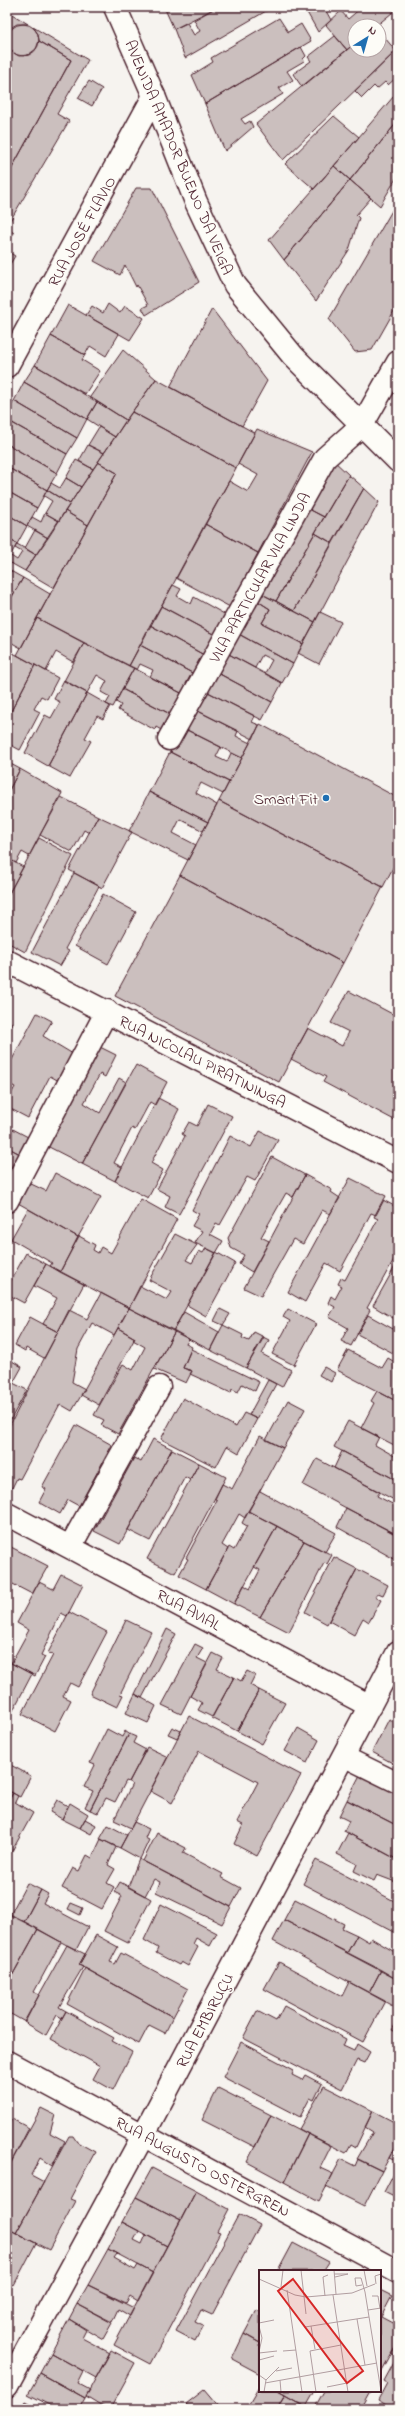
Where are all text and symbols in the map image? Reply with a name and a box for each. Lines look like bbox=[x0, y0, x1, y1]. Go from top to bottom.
north arrow bbox=[347, 18, 387, 58]
text: N bbox=[365, 22, 380, 39]
street label: AVENIDA AMADOR BUENO DA VEIGA bbox=[118, 37, 239, 279]
street label: RUA JOSÉ FLAVIO bbox=[42, 172, 123, 292]
street label: VILA PARTICULAR VILA LINDA bbox=[203, 488, 318, 668]
place label: Smart Fit bbox=[254, 788, 319, 812]
marker: Smart Fit bbox=[321, 793, 331, 803]
street label: RUA NICOLAU PIRATININGA bbox=[114, 1010, 290, 1116]
street label: RUA AVIAL bbox=[152, 1584, 225, 1638]
street label: RUA EMBIRUÇU bbox=[171, 1969, 241, 2073]
street label: RUA AUGUSTO OSTERGREN bbox=[110, 2111, 294, 2224]
inset map bbox=[259, 2270, 381, 2392]

